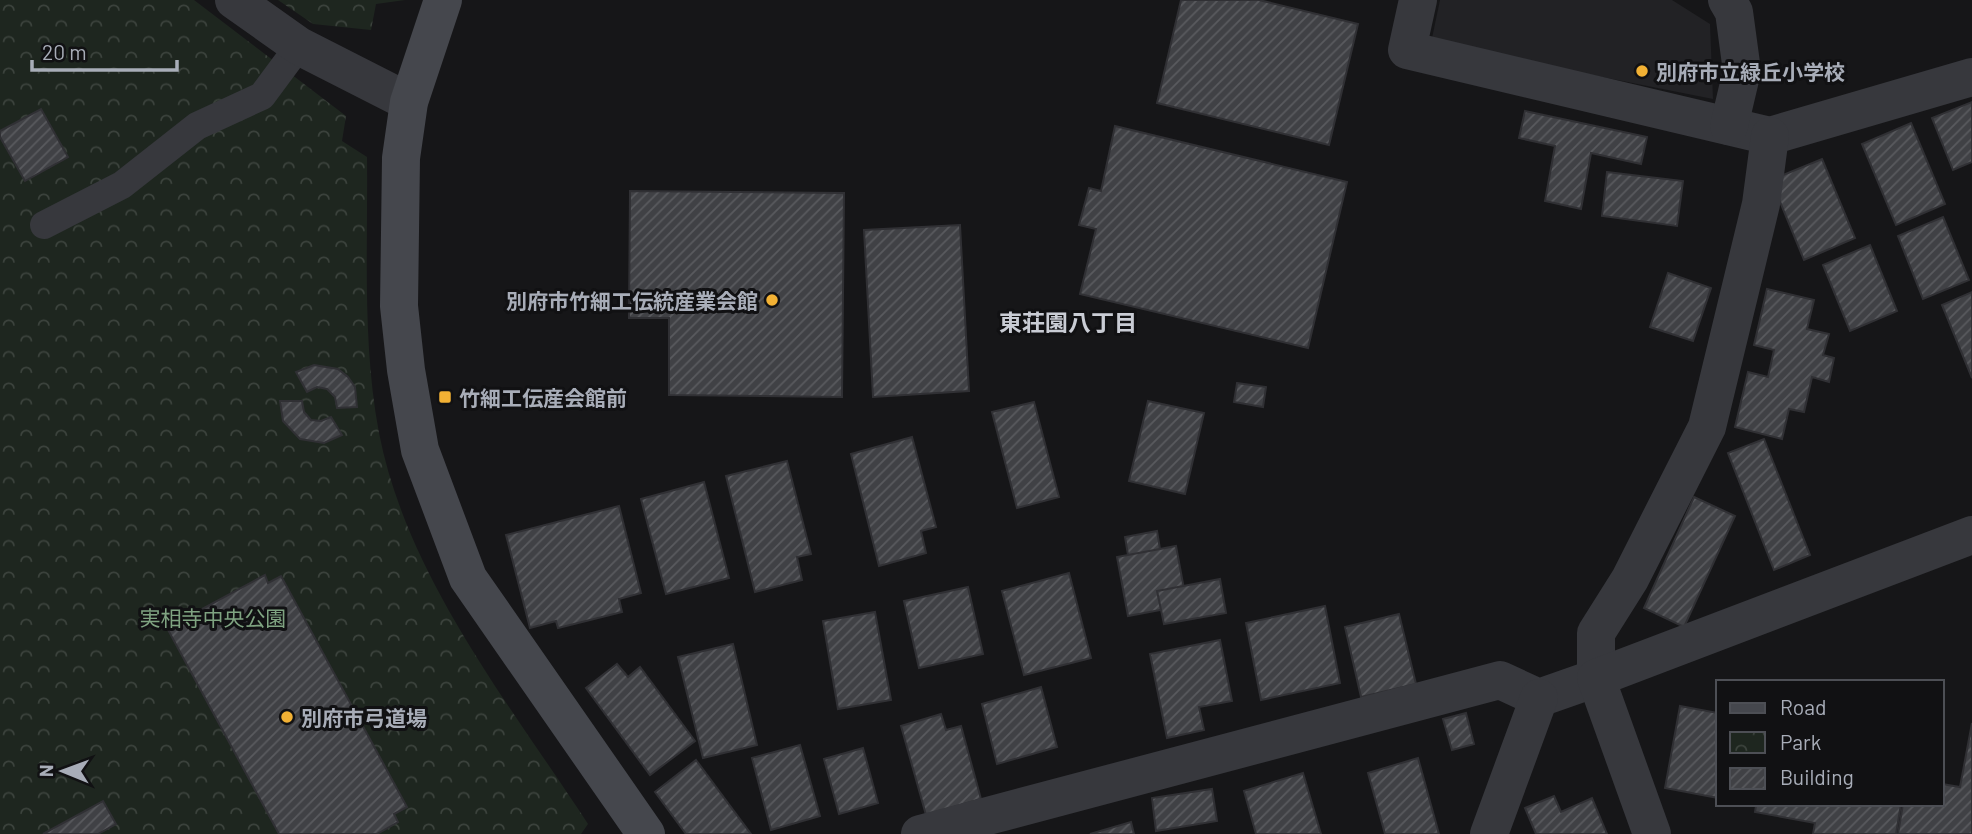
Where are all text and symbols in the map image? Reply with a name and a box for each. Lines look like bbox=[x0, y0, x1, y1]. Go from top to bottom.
scale bar bbox=[32, 28, 177, 72]
text: 20 m bbox=[42, 39, 87, 64]
place label: 別府市立緑丘小学校 bbox=[1656, 59, 1845, 84]
marker: 別府市立緑丘小学校 bbox=[1634, 63, 1650, 79]
place label: 別府市竹細工伝統産業会館 bbox=[506, 288, 758, 313]
marker: 別府市竹細工伝統産業会館 bbox=[764, 292, 780, 308]
district label: 東荘園八丁目 bbox=[999, 308, 1137, 336]
place label: 竹細工伝産会館前 bbox=[459, 385, 627, 410]
marker: 竹細工伝産会館前 bbox=[437, 389, 453, 405]
park label: 実相寺中央公園 bbox=[140, 605, 287, 630]
legend bbox=[1716, 680, 1944, 806]
text: Road bbox=[1780, 694, 1826, 719]
place label: 別府市弓道場 bbox=[301, 705, 427, 730]
marker: 別府市弓道場 bbox=[279, 709, 295, 725]
text: Park bbox=[1780, 729, 1821, 754]
north arrow bbox=[28, 736, 98, 806]
text: N bbox=[34, 764, 57, 777]
text: Building bbox=[1780, 764, 1854, 789]

